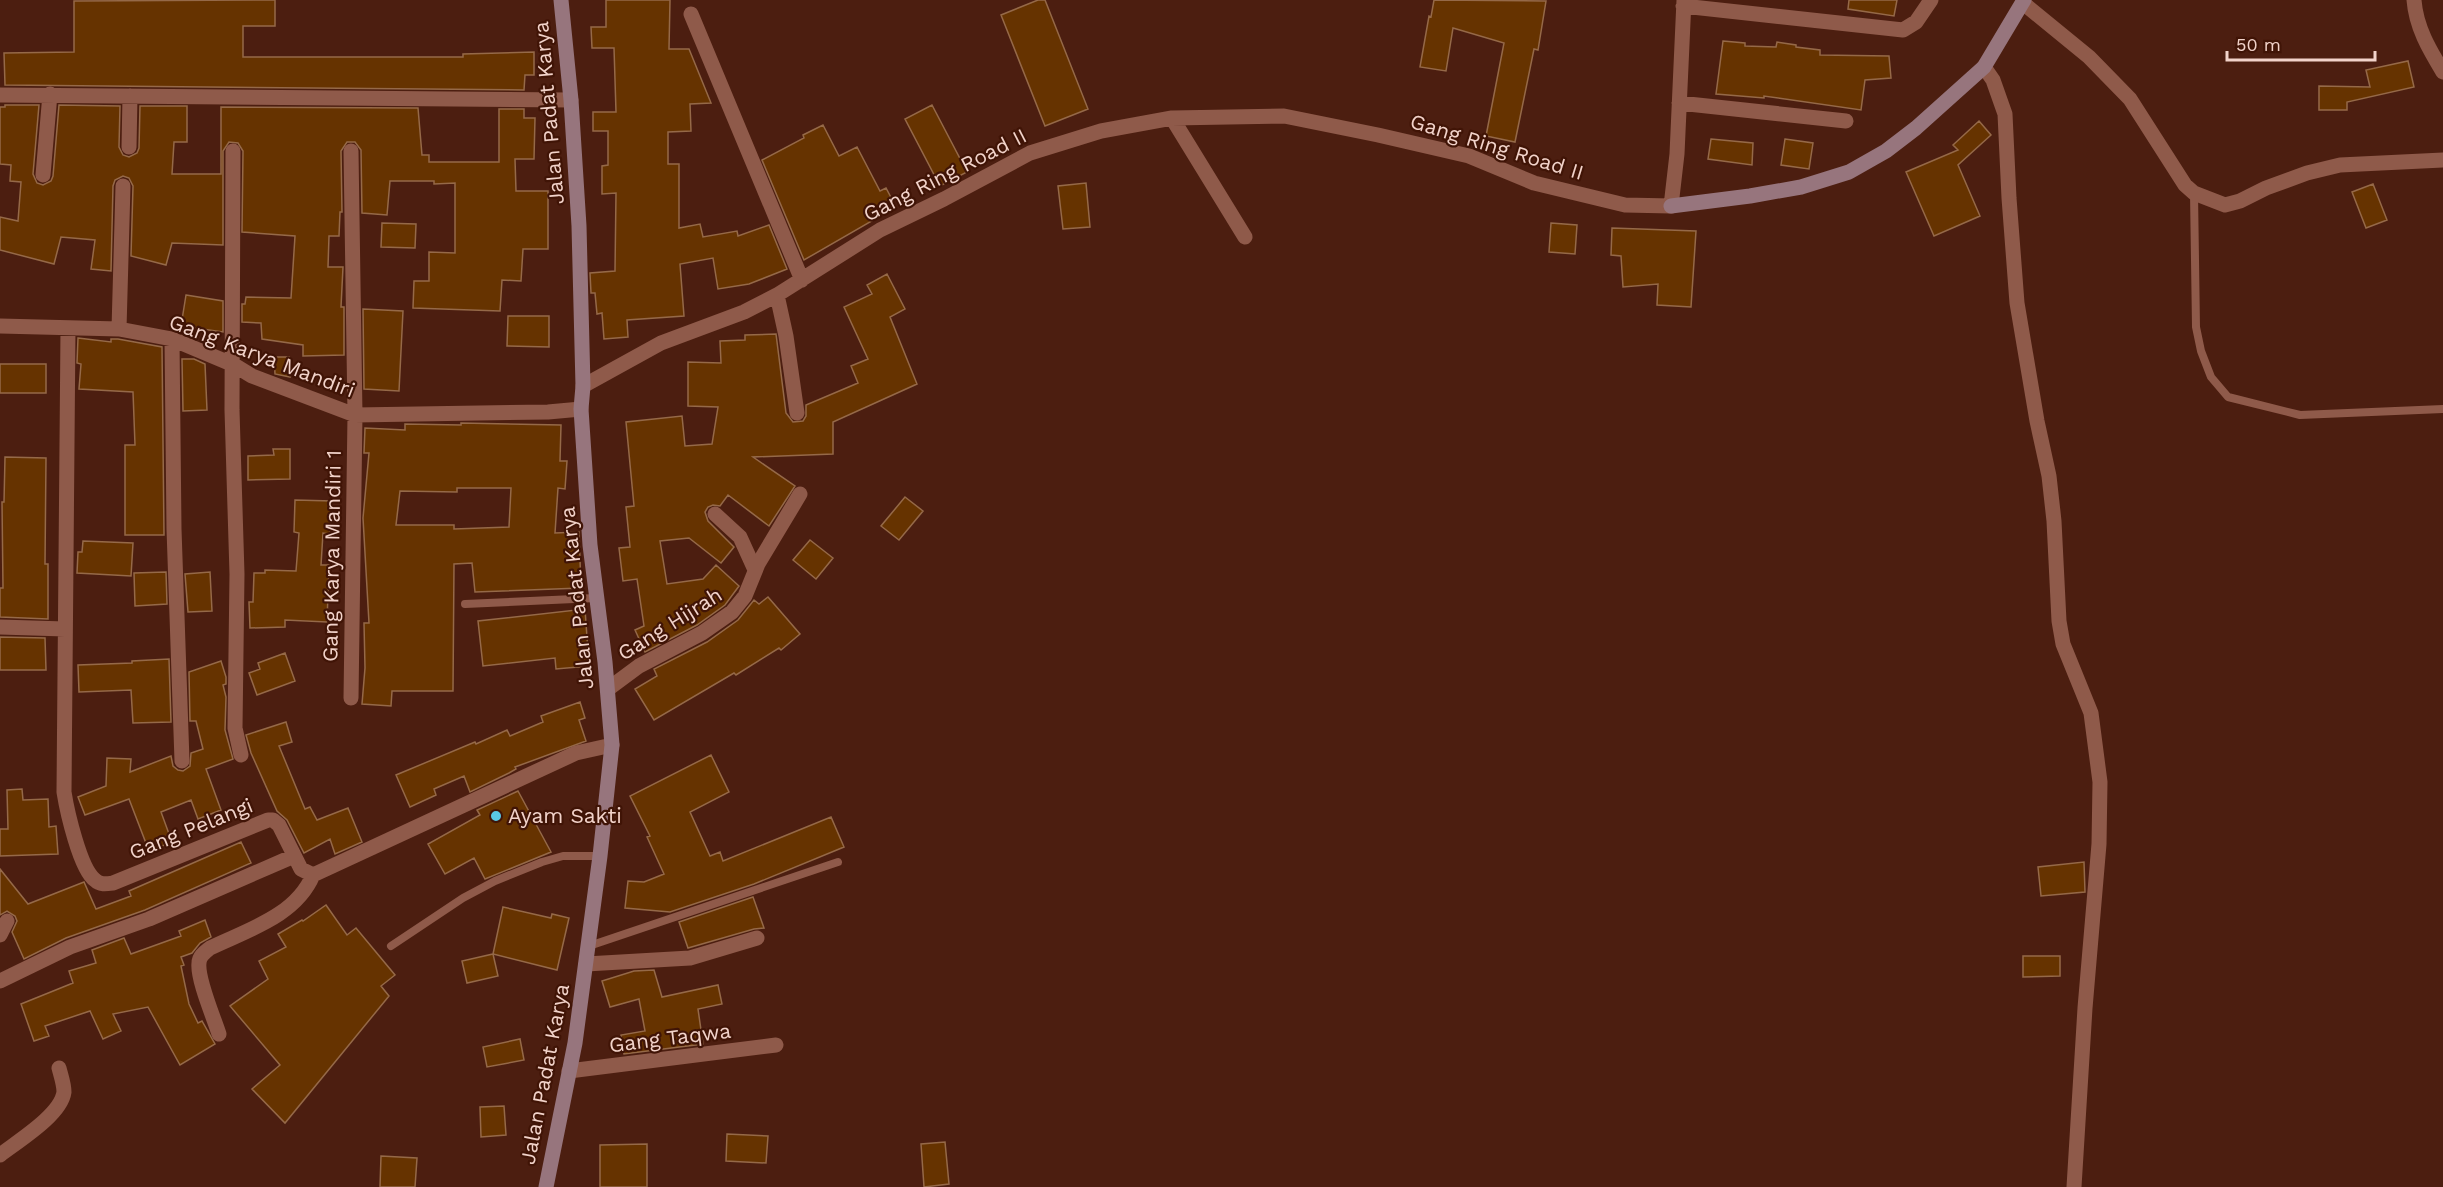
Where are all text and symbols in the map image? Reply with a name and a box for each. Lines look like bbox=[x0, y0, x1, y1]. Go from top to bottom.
street label: Jalan Padat Karya bbox=[528, 20, 569, 206]
scale bar bbox=[2227, 24, 2376, 62]
text: 50 m bbox=[2236, 34, 2281, 55]
street label: Gang Ring Road II bbox=[1407, 108, 1587, 185]
street label: Gang Ring Road II bbox=[859, 123, 1031, 227]
street label: Gang Karya Mandiri bbox=[166, 309, 359, 403]
street label: Gang Karya Mandiri 1 bbox=[317, 450, 346, 662]
street label: Jalan Padat Karya bbox=[554, 505, 599, 691]
street label: Gang Hijrah bbox=[613, 582, 726, 665]
street label: Gang Pelangi bbox=[125, 792, 256, 865]
place label: Ayam Sakti bbox=[508, 803, 622, 828]
marker: Ayam Sakti bbox=[489, 809, 503, 823]
street label: Jalan Padat Karya bbox=[515, 981, 574, 1166]
street label: Gang Taqwa bbox=[608, 1018, 732, 1057]

